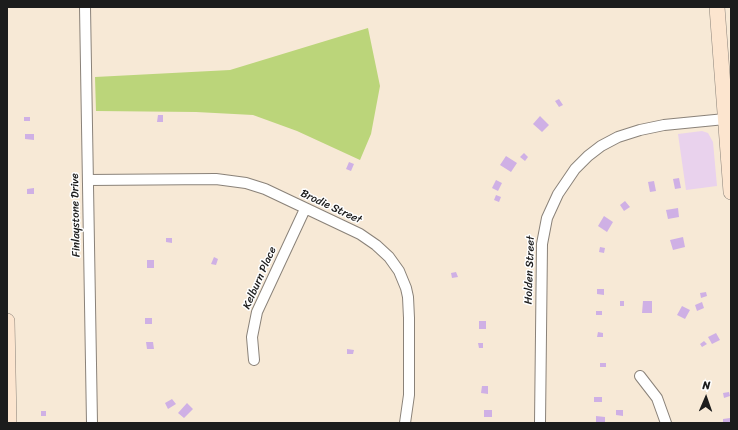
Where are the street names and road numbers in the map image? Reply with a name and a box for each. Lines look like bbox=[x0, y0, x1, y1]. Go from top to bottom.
street label: Finlaystone Drive bbox=[69, 173, 83, 257]
street label: Brodie Street bbox=[298, 187, 364, 227]
street label: Holden Street bbox=[522, 235, 538, 305]
street label: Kelburn Place bbox=[240, 245, 280, 311]

